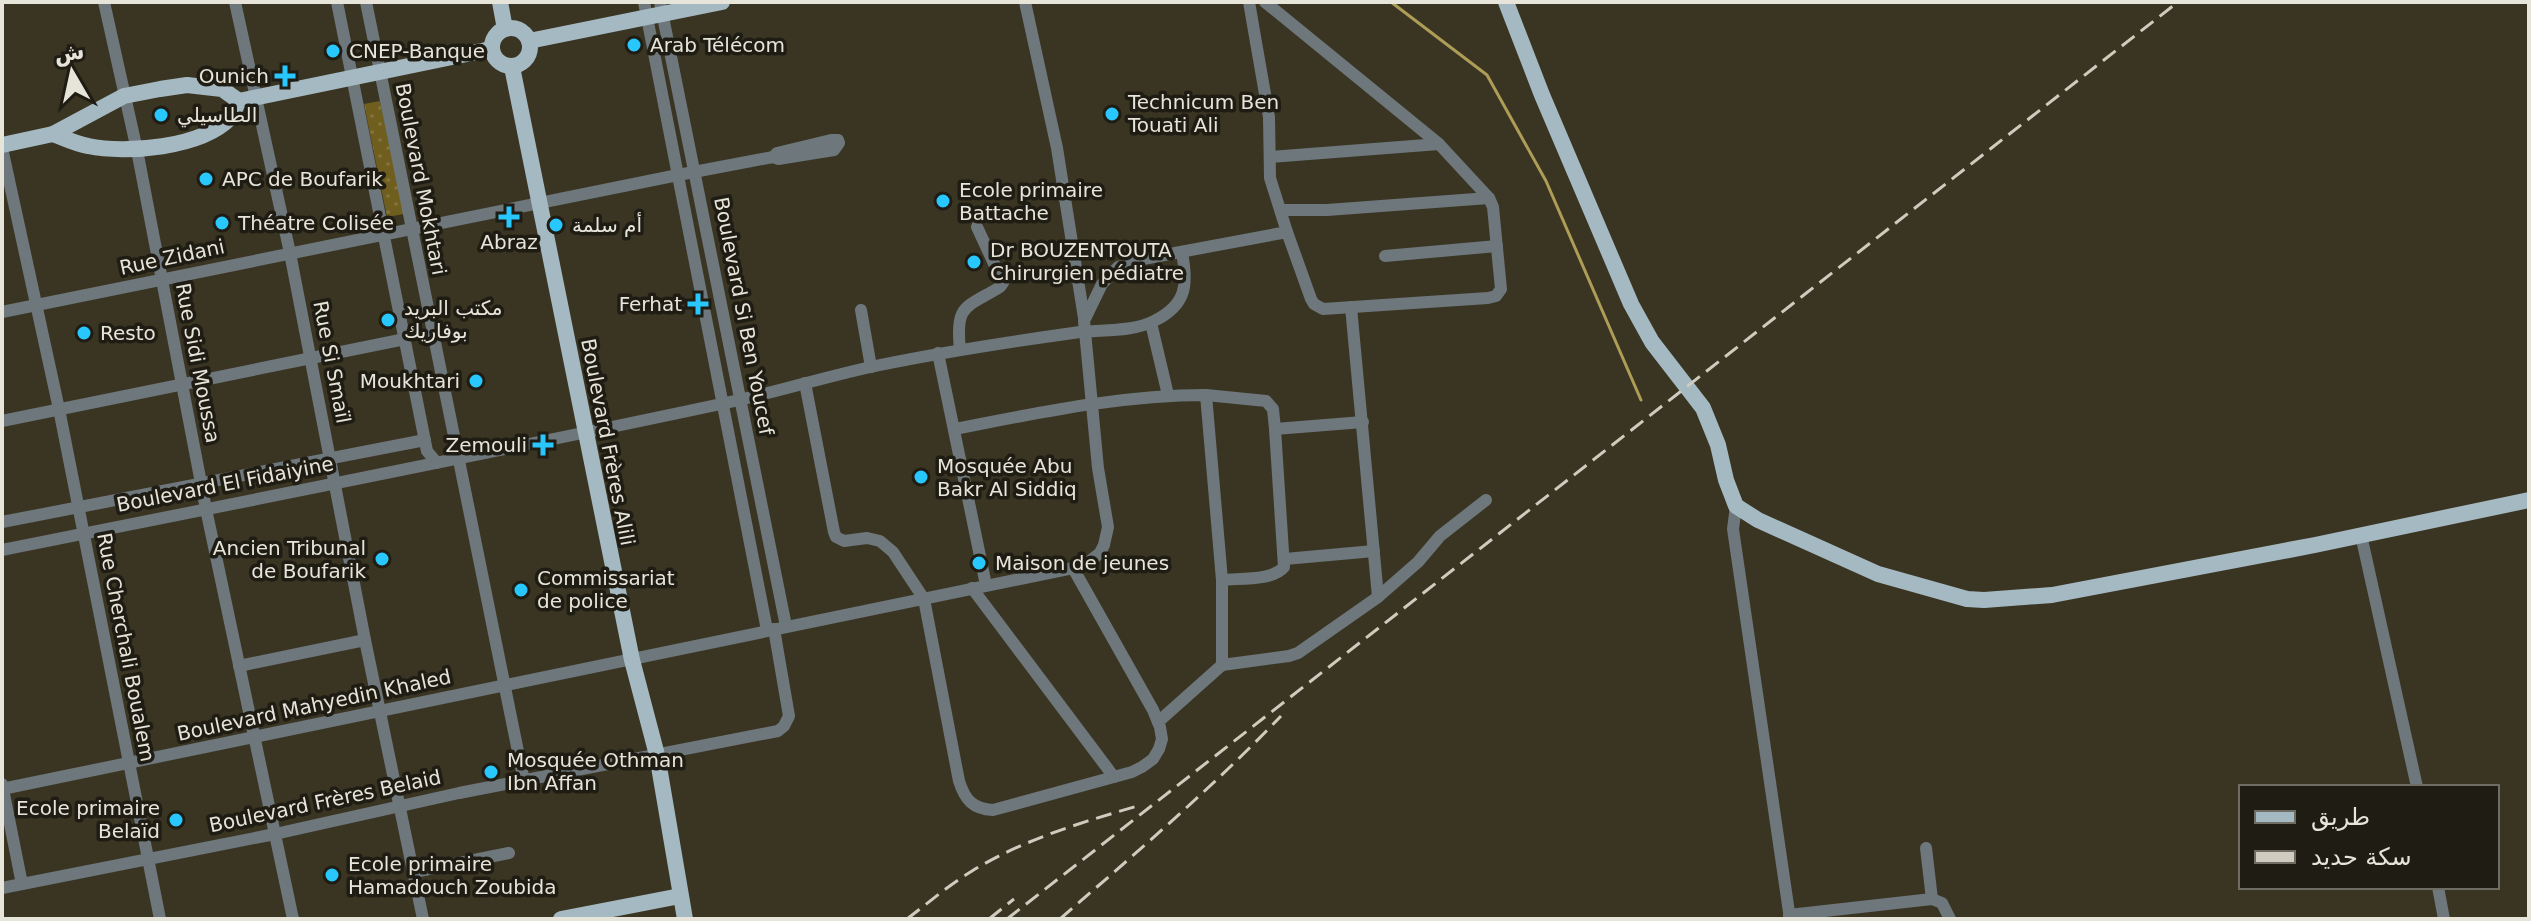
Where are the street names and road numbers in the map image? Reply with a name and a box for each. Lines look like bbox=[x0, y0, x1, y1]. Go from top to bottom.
street label: Boulevard Mokhtari bbox=[391, 81, 451, 277]
street label: Boulevard Si Ben Youcef bbox=[709, 195, 779, 438]
street label: Rue Zidani bbox=[117, 234, 227, 280]
street label: Rue Sidi Moussa bbox=[171, 281, 225, 445]
street label: Rue Si Smaïl bbox=[308, 299, 356, 425]
street label: Boulevard Frères Alili bbox=[576, 336, 640, 548]
street label: Boulevard El Fidaiyine bbox=[114, 451, 336, 517]
street label: Rue Cherchali Boualem bbox=[92, 530, 160, 764]
street label: Boulevard Mahyedin Khaled bbox=[175, 664, 453, 746]
street label: Boulevard Frères Belaid bbox=[207, 765, 443, 837]

